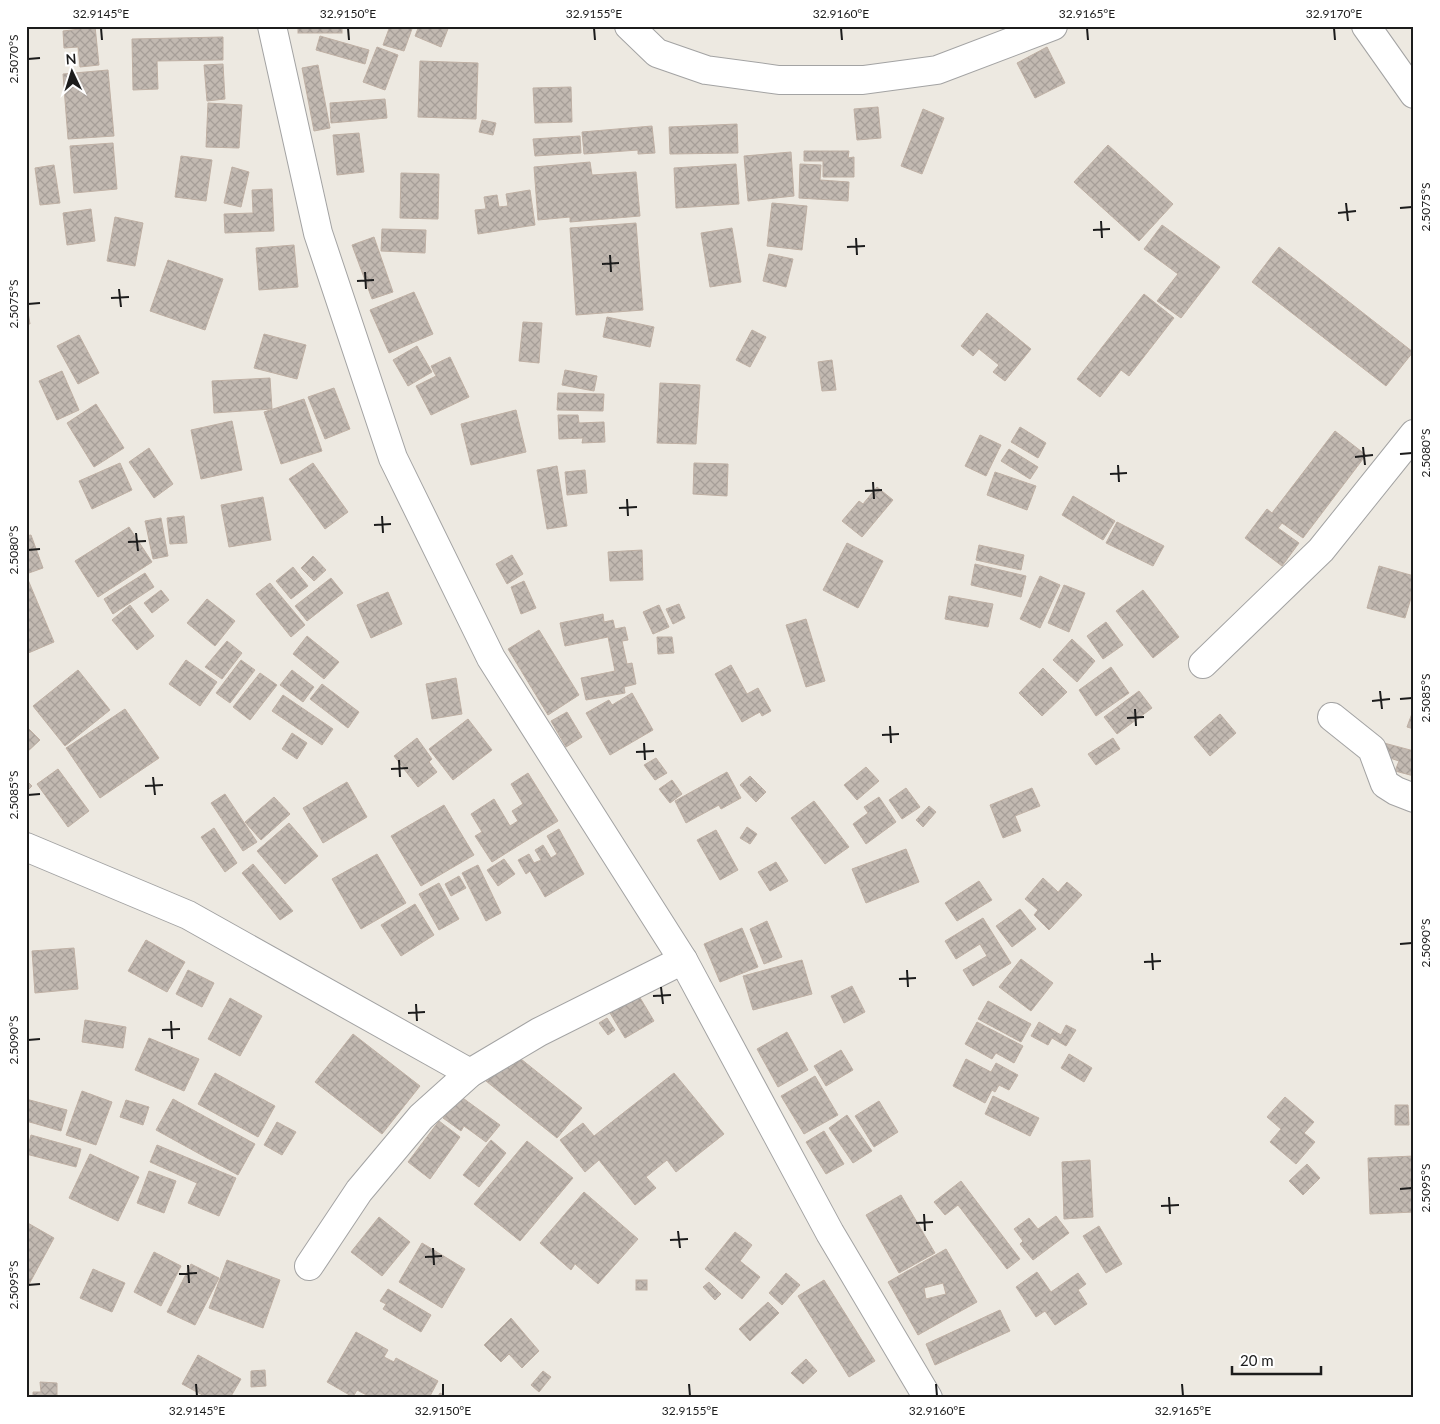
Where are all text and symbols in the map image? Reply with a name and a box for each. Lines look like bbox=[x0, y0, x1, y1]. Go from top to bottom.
text: 32.9145°E bbox=[73, 6, 129, 21]
text: 32.9150°E bbox=[320, 6, 376, 21]
text: 32.9155°E bbox=[566, 6, 622, 21]
text: 32.9160°E bbox=[813, 6, 869, 21]
text: 32.9165°E bbox=[1059, 6, 1115, 21]
text: 32.9170°E bbox=[1306, 6, 1362, 21]
text: 2.5070°S bbox=[6, 34, 21, 84]
north arrow bbox=[48, 48, 98, 98]
text: N bbox=[65, 50, 77, 67]
text: 2.5075°S bbox=[1418, 182, 1433, 232]
text: 2.5075°S bbox=[6, 279, 21, 329]
text: 2.5080°S bbox=[1418, 428, 1433, 478]
text: 2.5080°S bbox=[6, 525, 21, 575]
text: 2.5085°S bbox=[1418, 673, 1433, 723]
text: 2.5085°S bbox=[6, 770, 21, 820]
text: 2.5090°S bbox=[1418, 918, 1433, 968]
text: 2.5090°S bbox=[6, 1015, 21, 1065]
text: 2.5095°S bbox=[1418, 1163, 1433, 1213]
text: 2.5095°S bbox=[6, 1260, 21, 1310]
scale bar bbox=[1232, 1344, 1321, 1376]
text: 20 m bbox=[1240, 1351, 1274, 1369]
text: 32.9145°E bbox=[169, 1403, 225, 1418]
text: 32.9150°E bbox=[415, 1403, 471, 1418]
text: 32.9155°E bbox=[662, 1403, 718, 1418]
text: 32.9160°E bbox=[909, 1403, 965, 1418]
text: 32.9165°E bbox=[1155, 1403, 1211, 1418]

